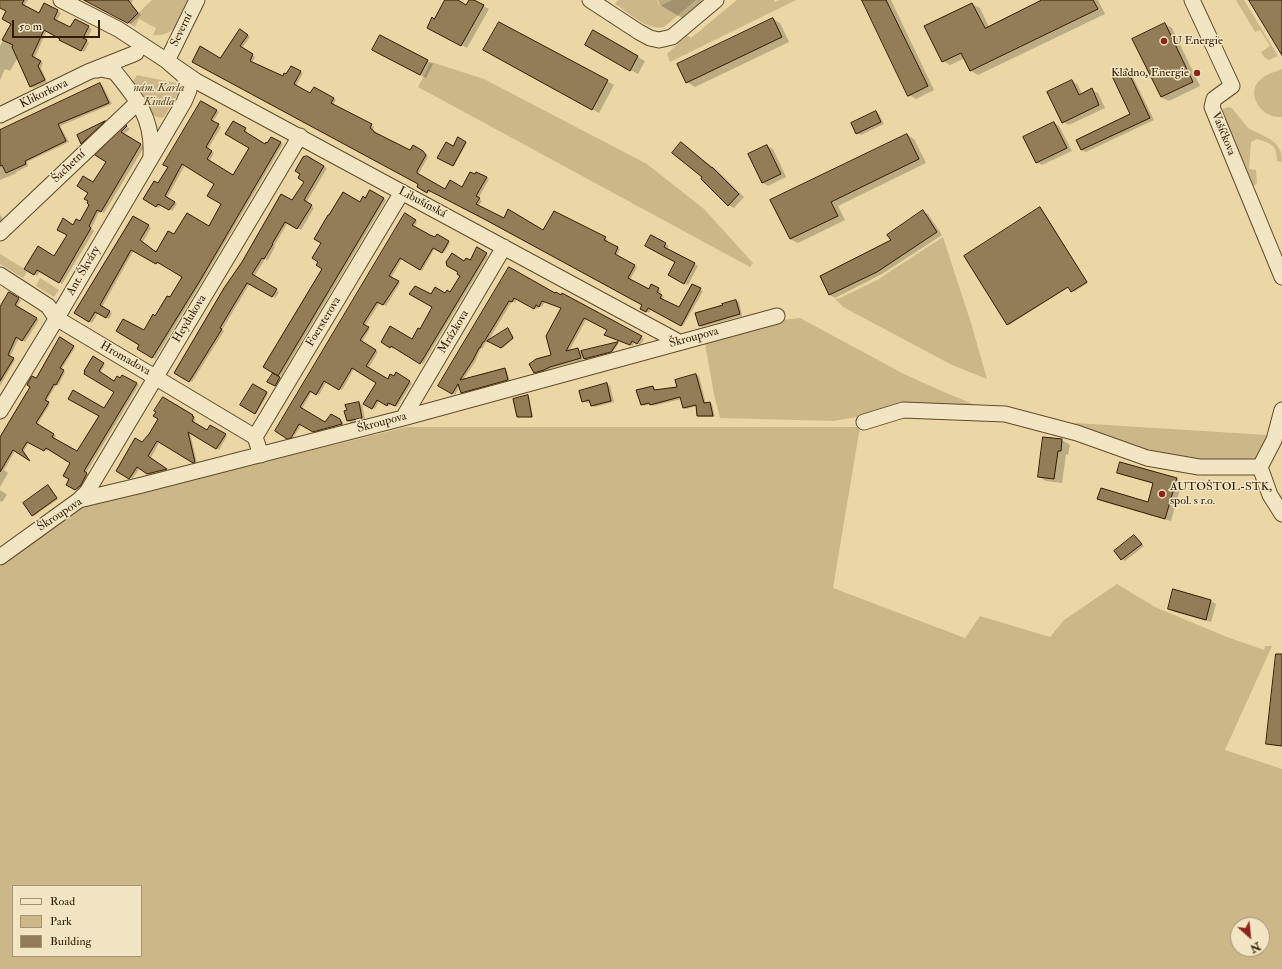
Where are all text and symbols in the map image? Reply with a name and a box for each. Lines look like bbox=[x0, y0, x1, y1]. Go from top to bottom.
street label: Severní bbox=[168, 11, 196, 49]
scale bar bbox=[14, 12, 102, 38]
text: 50 m bbox=[19, 19, 42, 34]
place label: U Energie bbox=[1172, 34, 1223, 48]
marker: U Energie bbox=[1159, 36, 1169, 46]
place label: Kladno, Energie bbox=[1111, 66, 1189, 80]
marker: Kladno, Energie bbox=[1192, 68, 1202, 78]
street label: Klikorkova bbox=[18, 76, 70, 112]
park label: nám. Karla Kindla bbox=[133, 81, 185, 109]
street label: Vašíčkova bbox=[1208, 110, 1238, 158]
street label: Šachetní bbox=[49, 148, 89, 186]
street label: Libušínská bbox=[396, 184, 448, 222]
street label: Ant. Škváry bbox=[64, 244, 104, 298]
street label: Heydukova bbox=[170, 292, 210, 346]
street label: Foersterova bbox=[303, 294, 345, 350]
street label: Mrázkova bbox=[435, 308, 473, 356]
street label: Škroupova bbox=[668, 324, 720, 352]
street label: Hromadova bbox=[97, 339, 153, 379]
street label: Škroupova bbox=[356, 409, 408, 437]
place label: AUTOŠTOL-STK, spol. s r.o. bbox=[1170, 480, 1272, 508]
marker: AUTOŠTOL-STK, spol. s r.o. bbox=[1157, 489, 1167, 499]
street label: Škroupova bbox=[35, 495, 85, 535]
legend bbox=[12, 885, 142, 957]
text: Road bbox=[50, 894, 75, 909]
text: Park bbox=[50, 914, 72, 929]
north arrow bbox=[1230, 917, 1270, 957]
text: Building bbox=[50, 934, 91, 949]
text: N bbox=[1248, 939, 1263, 955]

